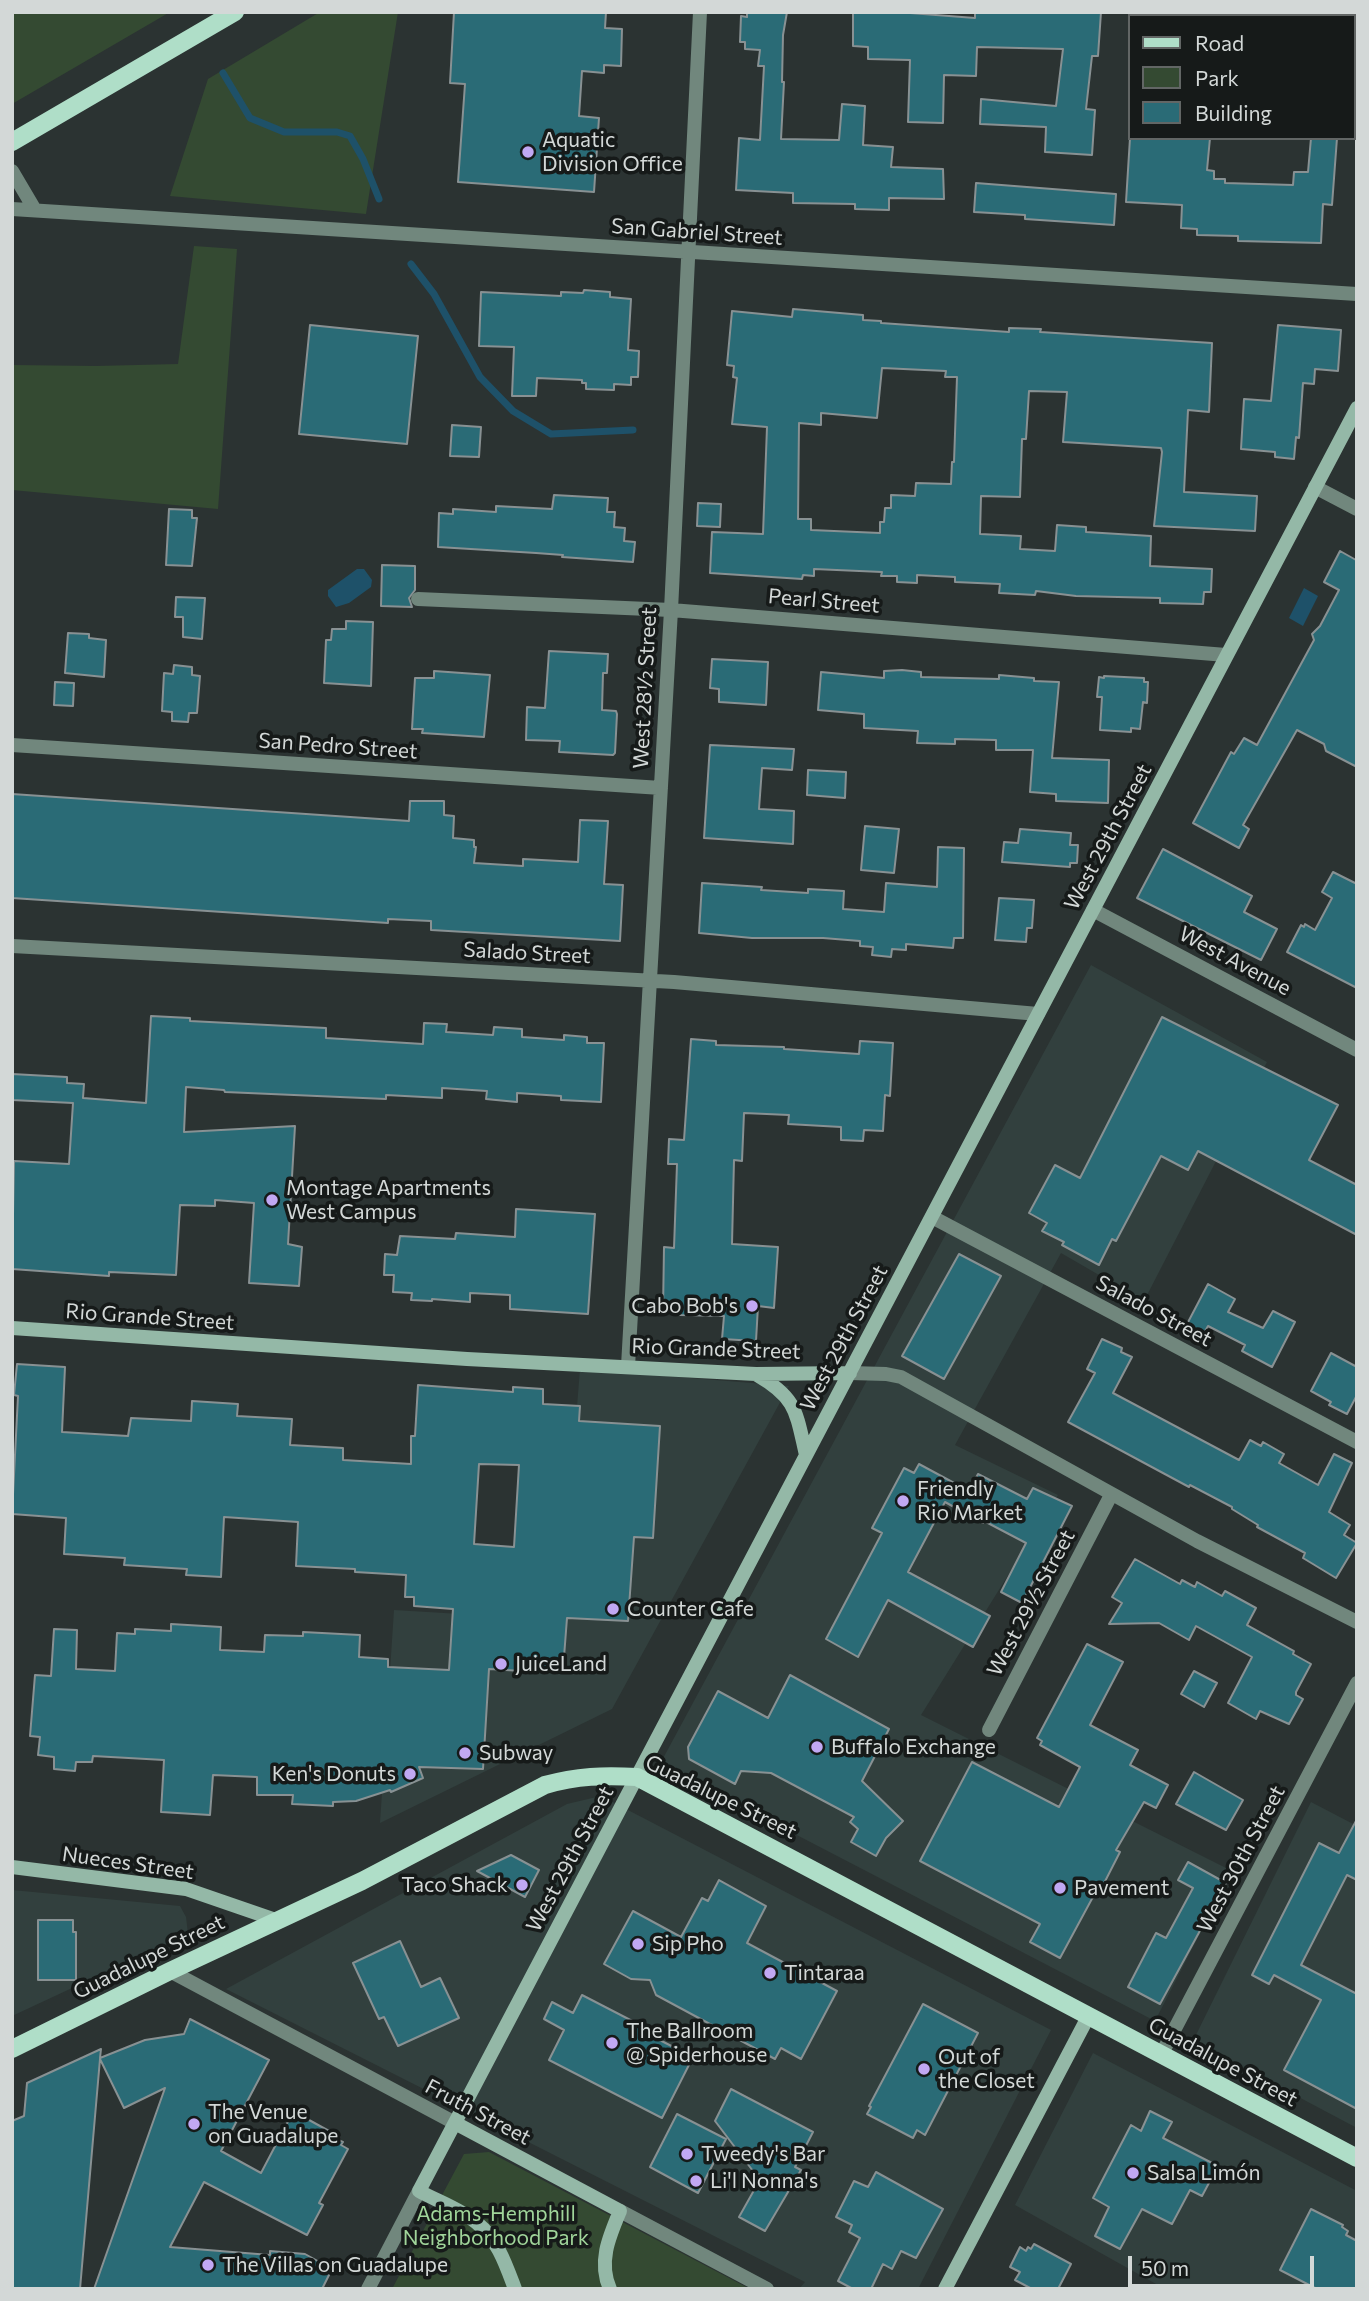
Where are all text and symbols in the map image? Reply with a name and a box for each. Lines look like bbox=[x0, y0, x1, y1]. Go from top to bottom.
legend bbox=[1128, 14, 1355, 140]
text: Road bbox=[1195, 30, 1244, 55]
text: Park bbox=[1195, 65, 1239, 90]
text: Building bbox=[1195, 100, 1272, 125]
place label: Aquatic Division Office bbox=[542, 127, 683, 177]
marker: Aquatic Division Office bbox=[520, 144, 536, 160]
street label: San Gabriel Street bbox=[610, 213, 784, 251]
street label: Pearl Street bbox=[767, 584, 881, 618]
street label: West 28½ Street bbox=[628, 606, 662, 770]
street label: San Pedro Street bbox=[258, 728, 418, 764]
street label: West 29th Street bbox=[1059, 760, 1157, 914]
street label: West Avenue bbox=[1175, 921, 1295, 1001]
street label: Salado Street bbox=[463, 937, 591, 969]
place label: Montage Apartments West Campus bbox=[286, 1175, 491, 1225]
marker: Montage Apartments West Campus bbox=[264, 1192, 280, 1208]
street label: West 29th Street bbox=[795, 1261, 893, 1415]
street label: Salado Street bbox=[1092, 1270, 1216, 1352]
place label: Cabo Bob's bbox=[631, 1293, 738, 1319]
marker: Cabo Bob's bbox=[744, 1298, 760, 1314]
street label: Rio Grande Street bbox=[65, 1299, 235, 1335]
street label: Rio Grande Street bbox=[631, 1333, 801, 1365]
place label: Friendly Rio Market bbox=[917, 1476, 1023, 1526]
marker: Friendly Rio Market bbox=[895, 1493, 911, 1509]
street label: West 29½ Street bbox=[982, 1526, 1080, 1680]
place label: Counter Cafe bbox=[627, 1596, 754, 1622]
marker: Counter Cafe bbox=[605, 1601, 621, 1617]
place label: JuiceLand bbox=[515, 1651, 607, 1677]
marker: JuiceLand bbox=[493, 1656, 509, 1672]
place label: Buffalo Exchange bbox=[831, 1734, 996, 1760]
marker: Buffalo Exchange bbox=[809, 1739, 825, 1755]
place label: Subway bbox=[479, 1740, 553, 1766]
marker: Subway bbox=[457, 1745, 473, 1761]
street label: Guadalupe Street bbox=[641, 1749, 801, 1845]
place label: Ken's Donuts bbox=[272, 1761, 396, 1787]
marker: Ken's Donuts bbox=[402, 1766, 418, 1782]
street label: West 30th Street bbox=[1192, 1781, 1290, 1937]
street label: West 29th Street bbox=[521, 1782, 619, 1936]
street label: Nueces Street bbox=[60, 1841, 196, 1885]
place label: Taco Shack bbox=[401, 1872, 508, 1898]
place label: Pavement bbox=[1074, 1875, 1169, 1901]
marker: Taco Shack bbox=[514, 1877, 530, 1893]
marker: Pavement bbox=[1052, 1880, 1068, 1896]
street label: Guadalupe Street bbox=[69, 1909, 229, 2005]
place label: Sip Pho bbox=[652, 1931, 724, 1957]
marker: Sip Pho bbox=[630, 1936, 646, 1952]
place label: Tintaraa bbox=[784, 1960, 865, 1986]
marker: Tintaraa bbox=[762, 1965, 778, 1981]
street label: Guadalupe Street bbox=[1144, 2012, 1302, 2112]
place label: The Ballroom @ Spiderhouse bbox=[626, 2018, 767, 2068]
marker: The Ballroom @ Spiderhouse bbox=[604, 2035, 620, 2051]
place label: Out of the Closet bbox=[938, 2044, 1035, 2094]
marker: Out of the Closet bbox=[916, 2061, 932, 2077]
street label: Fruth Street bbox=[421, 2074, 535, 2150]
place label: The Venue on Guadalupe bbox=[208, 2099, 338, 2149]
marker: The Venue on Guadalupe bbox=[186, 2116, 202, 2132]
place label: Tweedy's Bar bbox=[701, 2141, 825, 2167]
marker: Tweedy's Bar bbox=[679, 2146, 695, 2162]
place label: Salsa Limón bbox=[1147, 2160, 1261, 2186]
marker: Salsa Limón bbox=[1125, 2165, 1141, 2181]
place label: Li'l Nonna's bbox=[710, 2168, 818, 2194]
marker: Li'l Nonna's bbox=[688, 2173, 704, 2189]
park label: Adams-Hemphill Neighborhood Park bbox=[403, 2201, 589, 2251]
scale bar bbox=[1131, 2242, 1316, 2286]
place label: The Villas on Guadalupe bbox=[222, 2252, 448, 2278]
text: 50 m bbox=[1141, 2255, 1189, 2280]
marker: The Villas on Guadalupe bbox=[200, 2257, 216, 2273]

